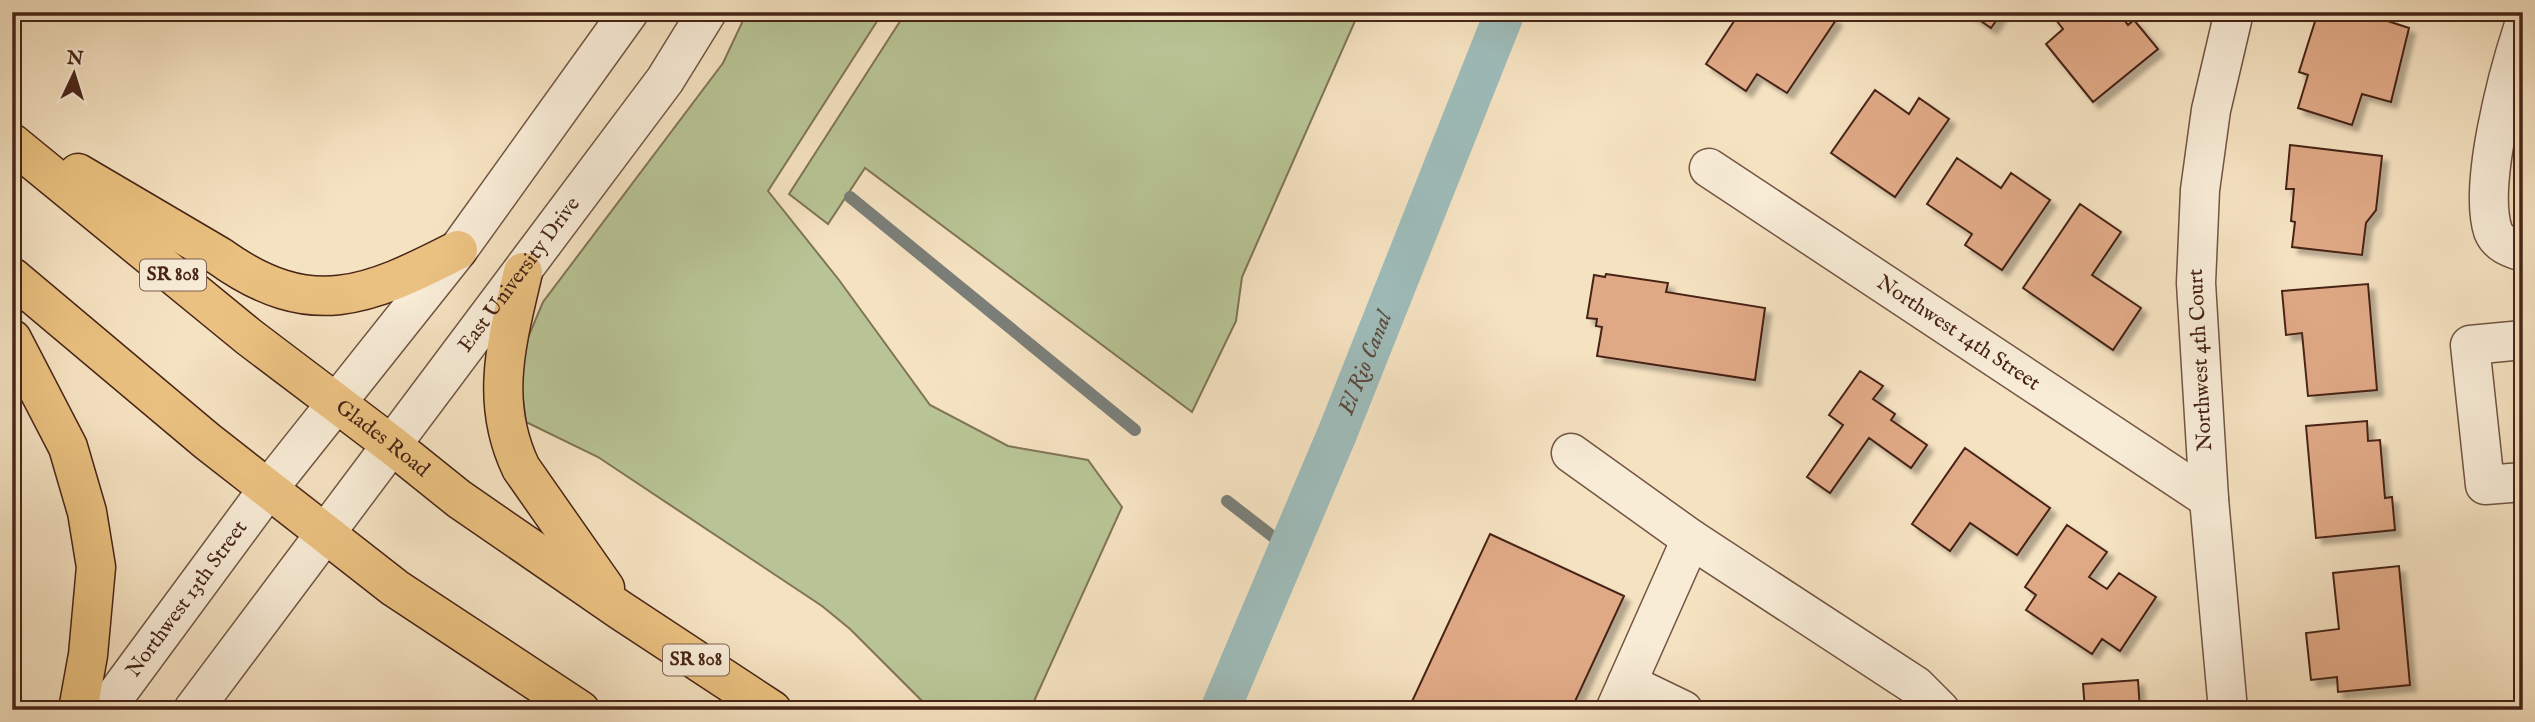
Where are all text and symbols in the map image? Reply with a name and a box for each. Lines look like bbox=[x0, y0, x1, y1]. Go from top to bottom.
north arrow bbox=[38, 38, 108, 108]
text: N bbox=[65, 46, 85, 72]
street label: East University Drive bbox=[452, 191, 586, 358]
road number: SR 808 bbox=[140, 260, 206, 290]
street label: Northwest 4th Court bbox=[2183, 268, 2219, 452]
street label: Northwest 14th Street bbox=[1871, 269, 2045, 397]
water label: El Rio Canal bbox=[1331, 306, 1399, 420]
street label: Glades Road bbox=[330, 394, 436, 484]
street label: Northwest 13th Street bbox=[120, 515, 254, 683]
road number: SR 808 bbox=[663, 645, 729, 676]

